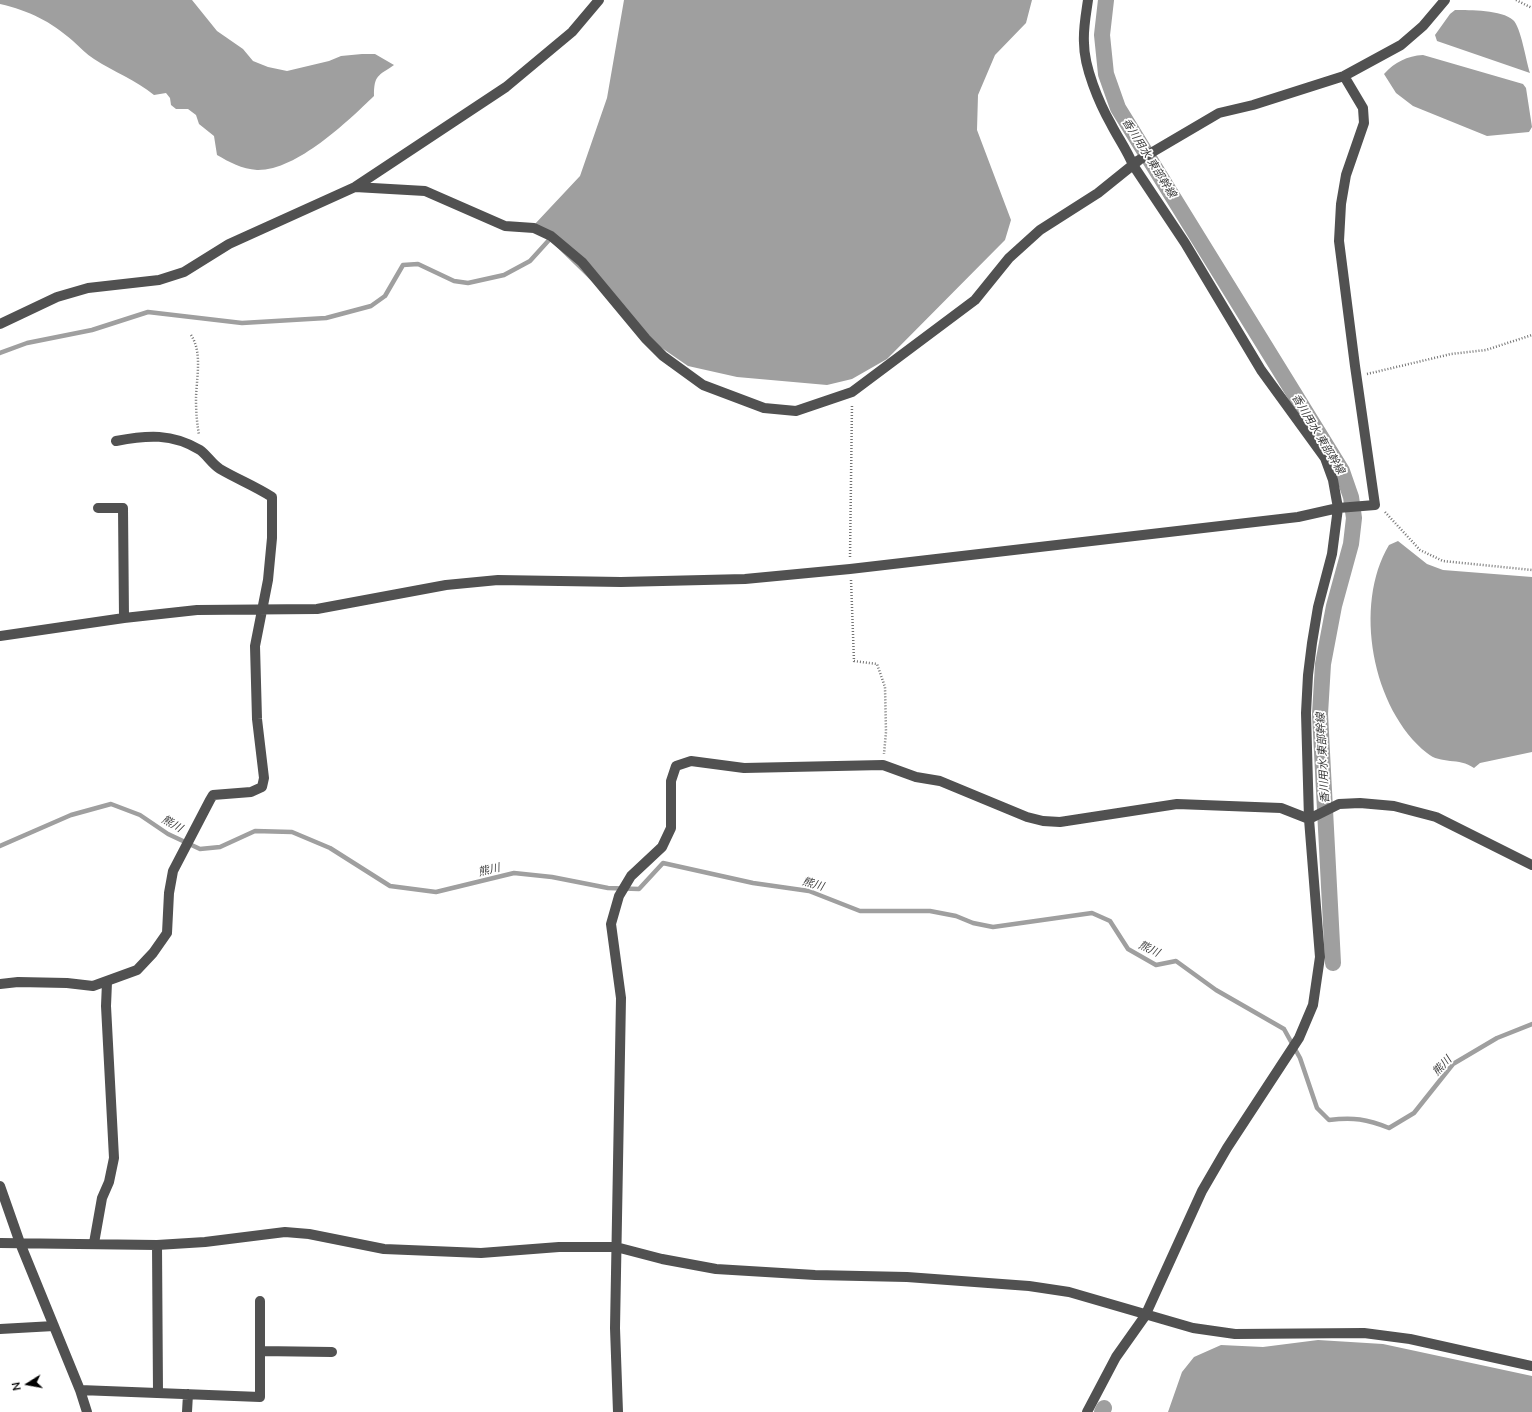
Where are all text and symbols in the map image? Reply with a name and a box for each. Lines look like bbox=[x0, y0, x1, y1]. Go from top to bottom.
water label: 香川用水 東部幹線 bbox=[1119, 116, 1179, 200]
water label: 香川用水 東部幹線 bbox=[1289, 392, 1347, 476]
water label: 香川用水 東部幹線 bbox=[1314, 712, 1332, 804]
water label: 熊川 bbox=[159, 813, 185, 835]
water label: 熊川 bbox=[477, 861, 501, 879]
water label: 熊川 bbox=[801, 875, 825, 893]
water label: 熊川 bbox=[1136, 938, 1162, 960]
water label: 熊川 bbox=[1430, 1053, 1454, 1079]
north arrow bbox=[8, 1364, 48, 1404]
text: N bbox=[9, 1381, 24, 1392]

